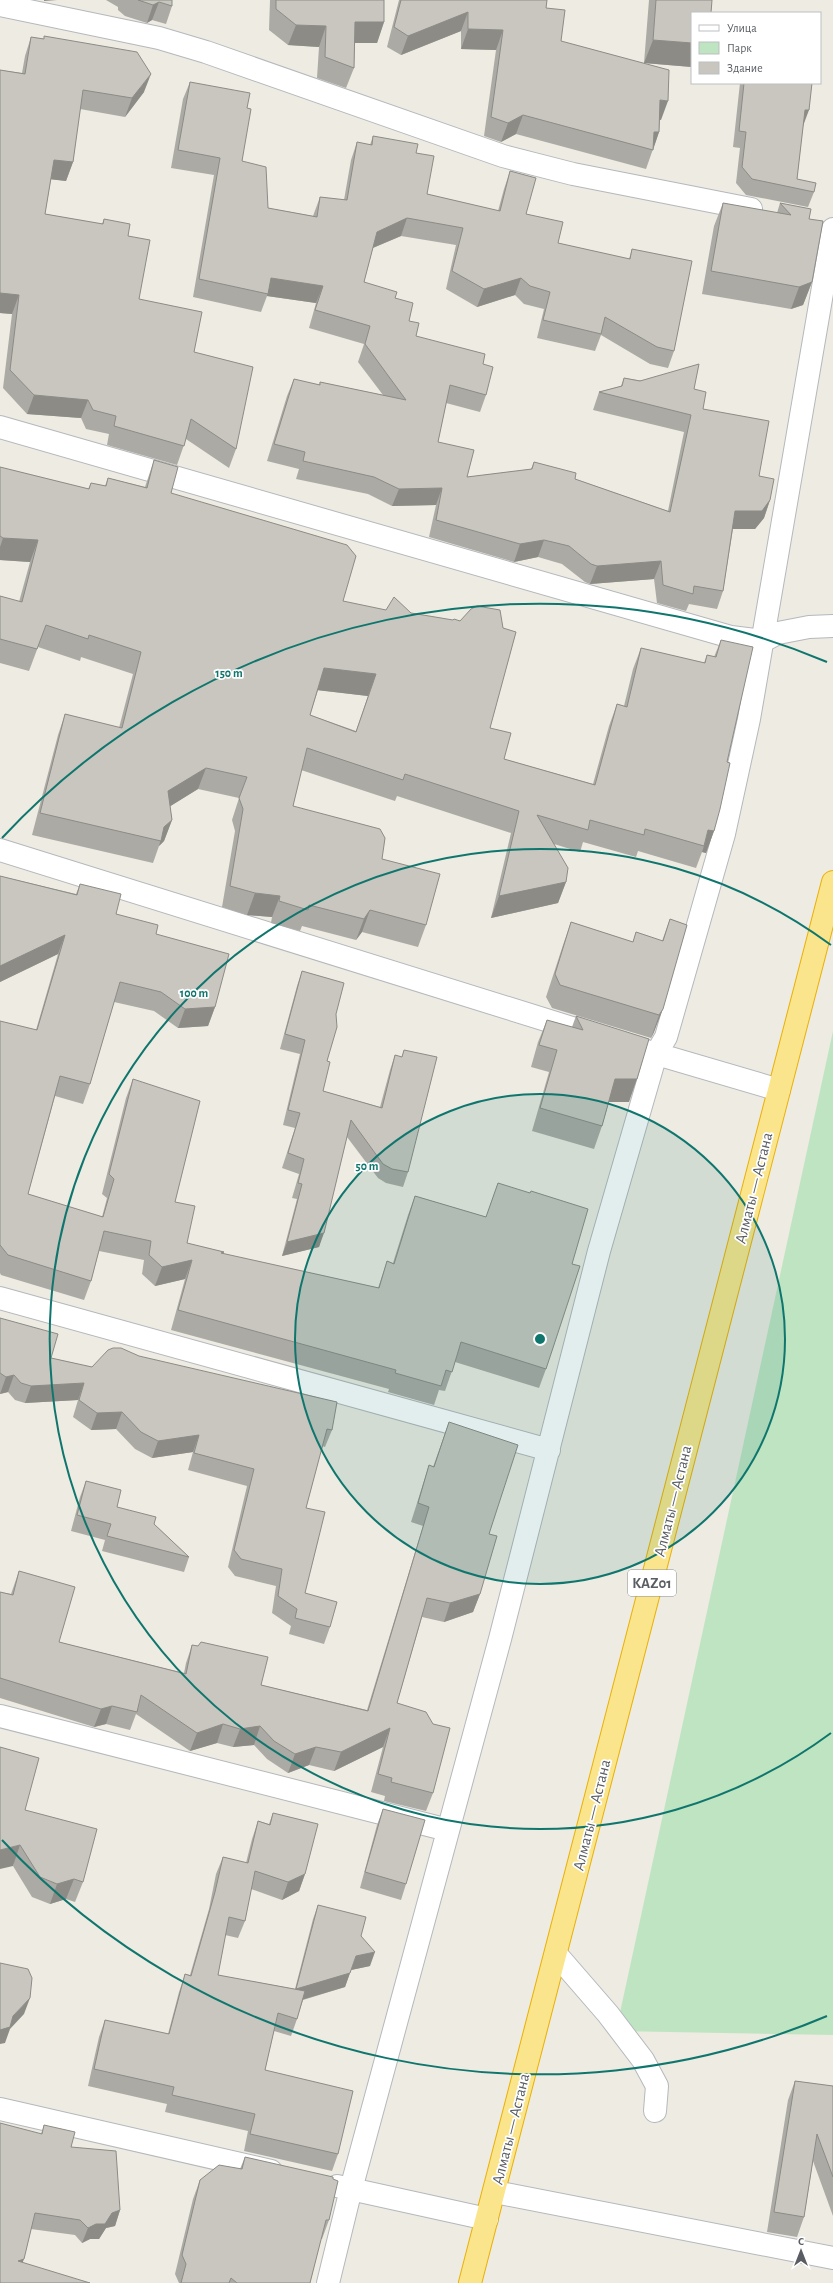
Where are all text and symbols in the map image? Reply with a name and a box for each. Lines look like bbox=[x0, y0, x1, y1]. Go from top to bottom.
legend bbox=[691, 12, 821, 84]
text: Улица bbox=[727, 22, 757, 34]
text: Парк bbox=[727, 42, 752, 54]
text: Здание bbox=[727, 62, 763, 74]
text: 150 m bbox=[215, 667, 243, 679]
text: 100 m bbox=[180, 987, 208, 999]
street label: Алматы — Астана bbox=[732, 1131, 776, 1245]
text: 50 m bbox=[356, 1160, 379, 1172]
centre of rings bbox=[533, 1332, 547, 1346]
street label: Алматы — Астана bbox=[651, 1444, 695, 1558]
road number: KАZ01 bbox=[628, 1570, 676, 1596]
street label: Алматы — Астана bbox=[570, 1758, 614, 1872]
street label: Алматы — Астана bbox=[489, 2072, 533, 2186]
north arrow bbox=[781, 2231, 821, 2271]
text: С bbox=[798, 2236, 804, 2247]

